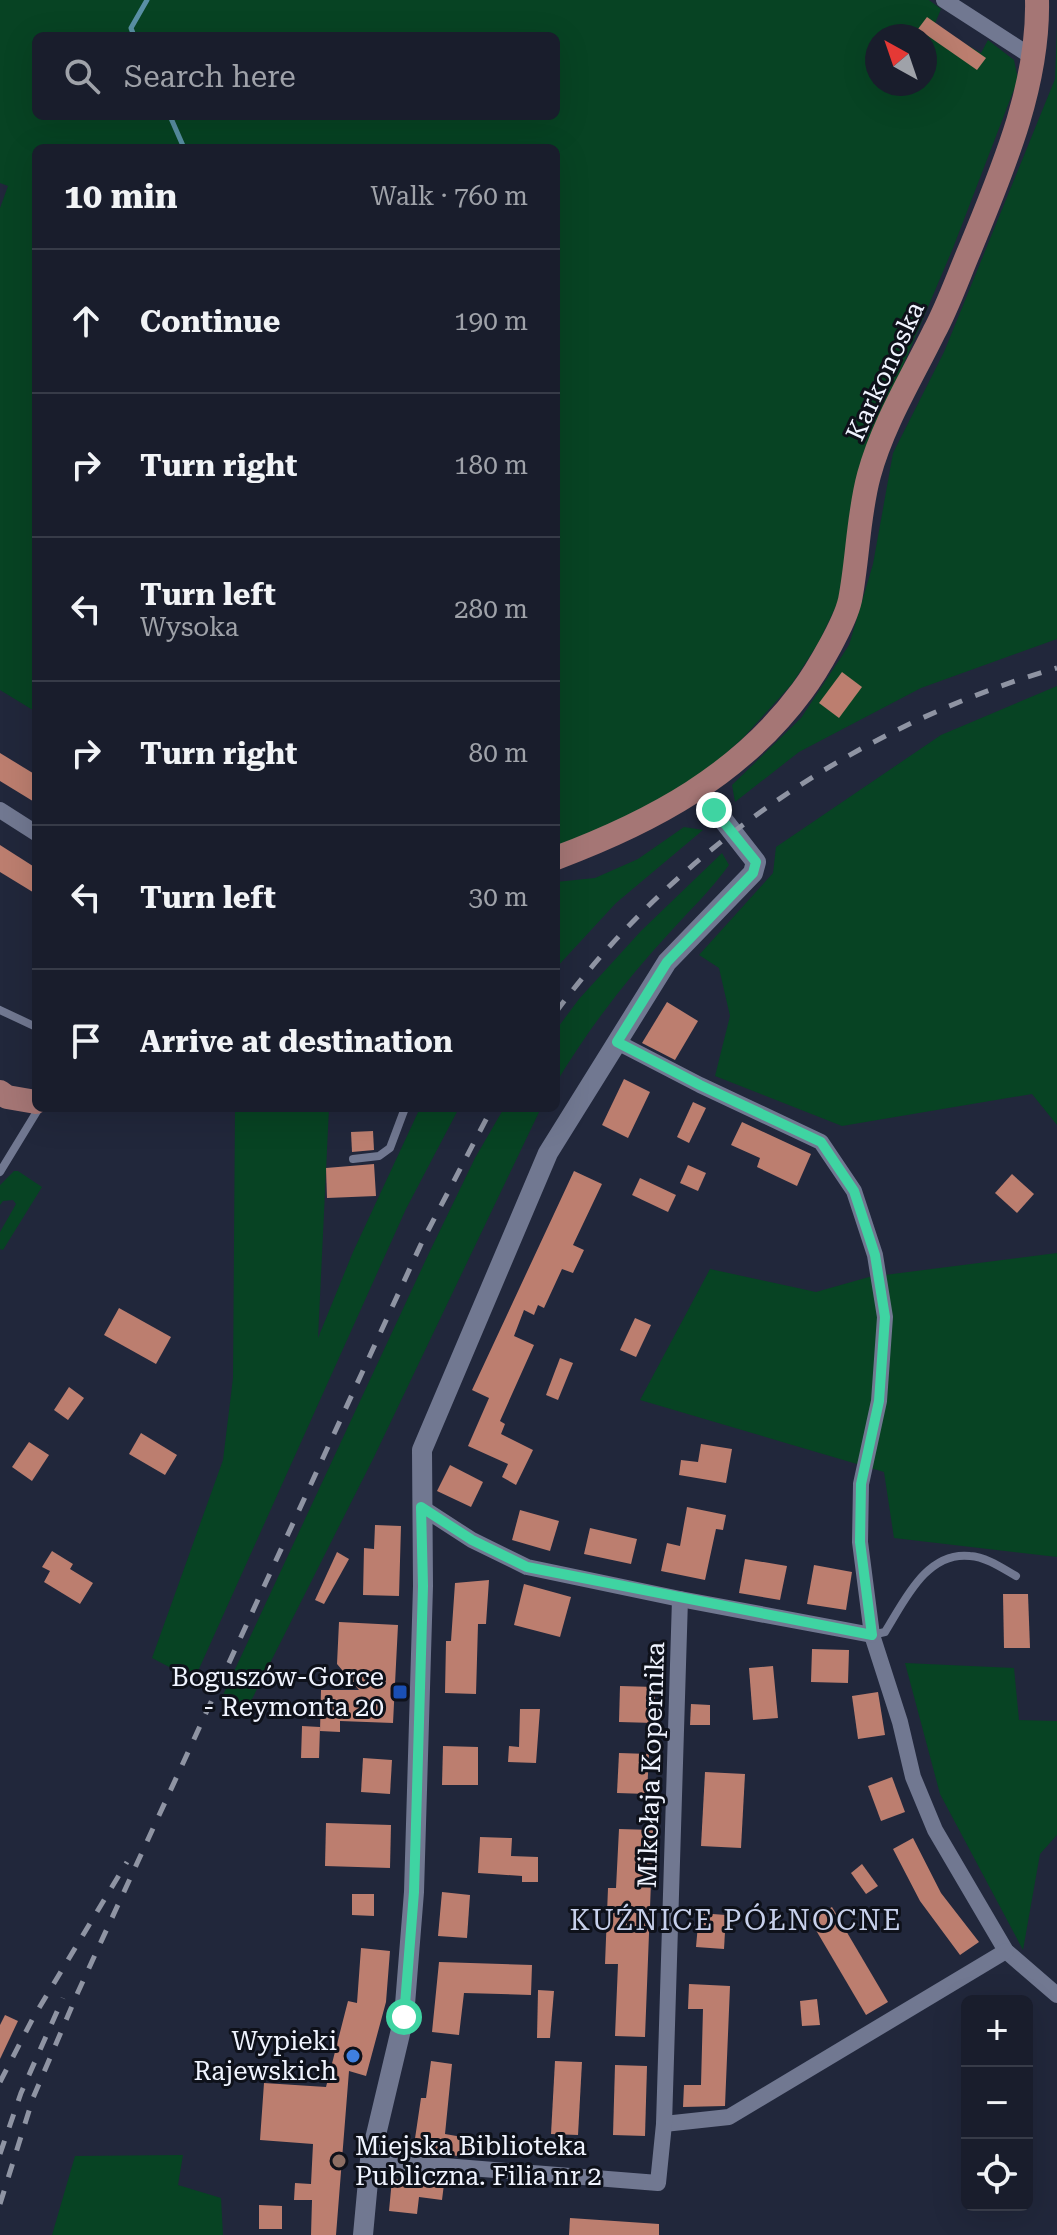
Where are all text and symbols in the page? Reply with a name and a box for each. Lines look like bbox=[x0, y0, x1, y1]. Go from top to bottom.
north arrow bbox=[865, 24, 937, 96]
search box bbox=[32, 32, 560, 120]
icon: search bbox=[60, 54, 104, 98]
text: Search here bbox=[124, 59, 296, 94]
text: 10 min bbox=[64, 176, 178, 216]
text: Walk · 760 m bbox=[370, 181, 528, 211]
street label: Karkonoska bbox=[840, 297, 930, 445]
icon: ahead bbox=[64, 299, 108, 343]
text: Continue bbox=[140, 304, 280, 339]
text: 190 m bbox=[454, 306, 528, 336]
icon: right bbox=[64, 443, 108, 487]
text: Turn right bbox=[140, 448, 297, 483]
text: 180 m bbox=[454, 450, 528, 480]
text: Turn left bbox=[140, 577, 276, 612]
icon: left bbox=[64, 587, 108, 631]
text: 280 m bbox=[454, 594, 528, 624]
text: Wysoka bbox=[140, 612, 239, 642]
icon: right bbox=[64, 731, 108, 775]
text: Turn right bbox=[140, 736, 297, 771]
text: 80 m bbox=[469, 738, 528, 768]
route end bbox=[696, 792, 732, 828]
icon: left bbox=[64, 875, 108, 919]
text: Turn left bbox=[140, 880, 276, 915]
text: 30 m bbox=[469, 882, 528, 912]
icon: arrive bbox=[64, 1019, 108, 1063]
text: Arrive at destination bbox=[140, 1024, 453, 1059]
street label: Mikołaja Kopernika bbox=[632, 1641, 670, 1889]
place label: Boguszów-Gorce - Reymonta 20 bbox=[171, 1662, 384, 1722]
marker: Boguszów-Gorce - Reymonta 20 bbox=[391, 1683, 409, 1701]
district label: KUŹNICE PÓŁNOCNE bbox=[569, 1903, 903, 1937]
map controls bbox=[961, 1995, 1033, 2211]
button: + bbox=[961, 1995, 1033, 2067]
route start bbox=[386, 1999, 422, 2035]
place label: Wypieki Rajewskich bbox=[194, 2026, 337, 2086]
marker: Wypieki Rajewskich bbox=[344, 2047, 362, 2065]
button: − bbox=[961, 2067, 1033, 2139]
place label: Miejska Biblioteka Publiczna. Filia nr 2 bbox=[355, 2131, 602, 2191]
button: locate bbox=[961, 2139, 1033, 2211]
marker: Miejska Biblioteka Publiczna. Filia nr 2 bbox=[330, 2152, 348, 2170]

